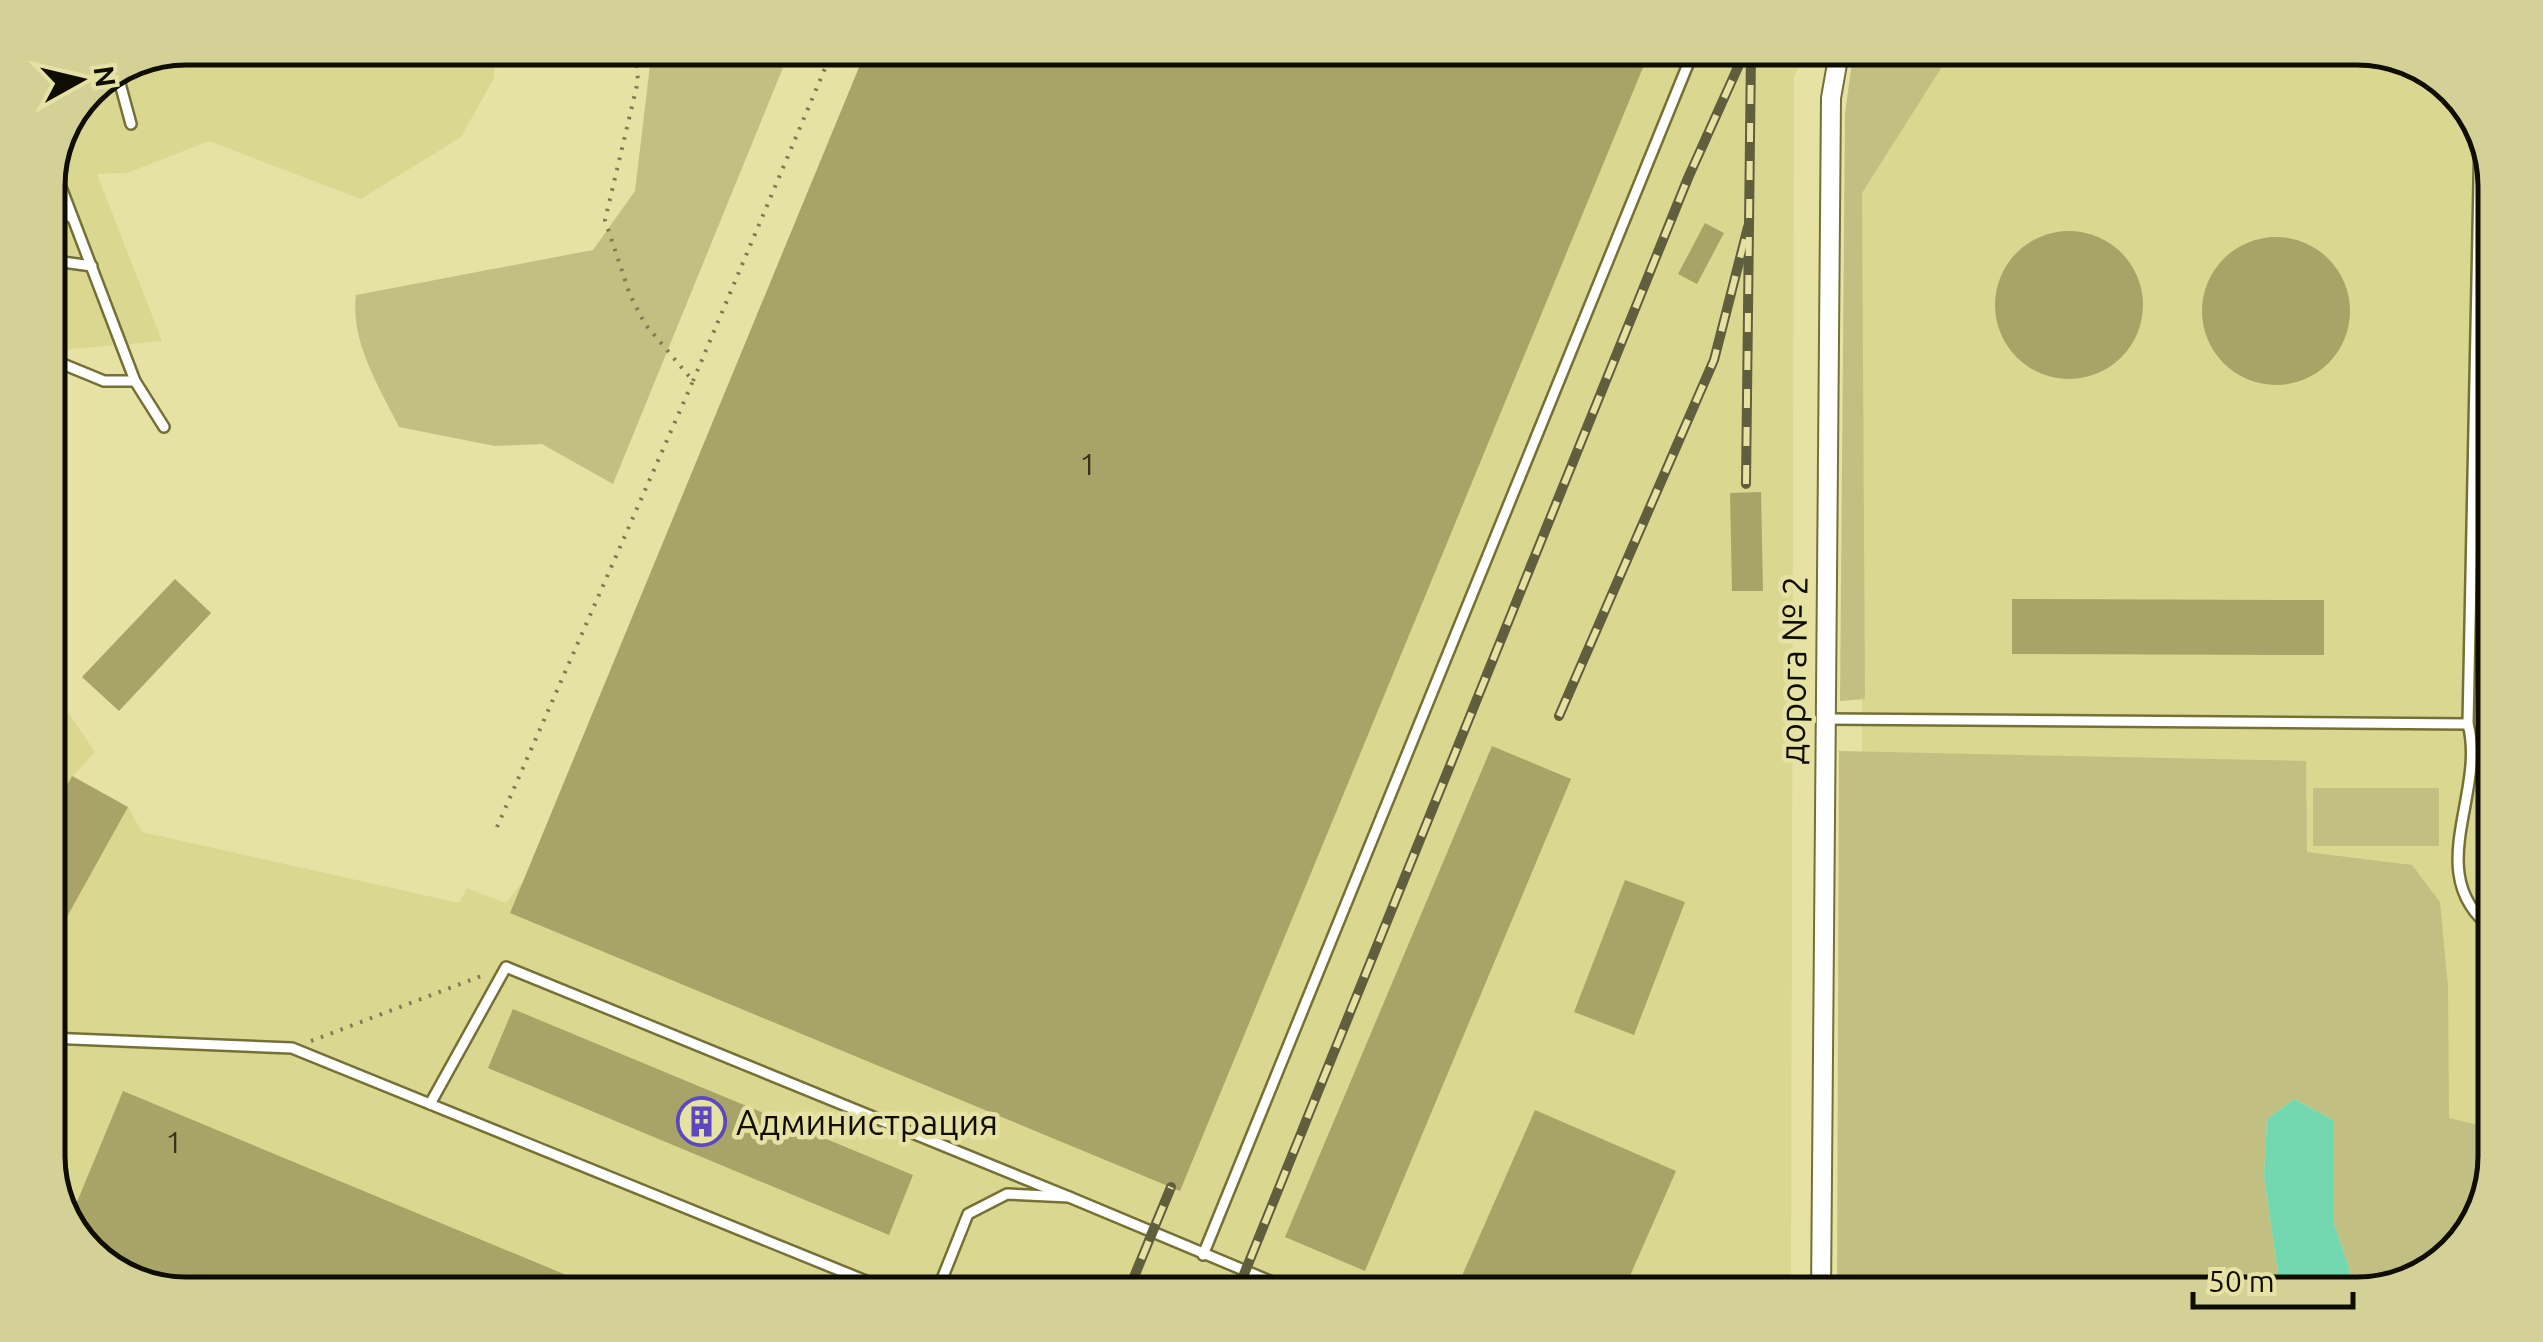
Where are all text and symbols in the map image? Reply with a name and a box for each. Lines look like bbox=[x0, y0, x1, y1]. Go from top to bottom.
north arrow bbox=[30, 30, 130, 130]
text: N bbox=[88, 64, 122, 89]
house number: 1 bbox=[1080, 447, 1096, 481]
street label: дорога № 2 bbox=[1771, 576, 1815, 764]
building icon: Администрация bbox=[675, 1096, 727, 1148]
place label: Администрация bbox=[736, 1102, 998, 1142]
house number: 1 bbox=[166, 1125, 182, 1159]
scale bar bbox=[2193, 1247, 2353, 1309]
text: 50 m bbox=[2208, 1264, 2275, 1298]

